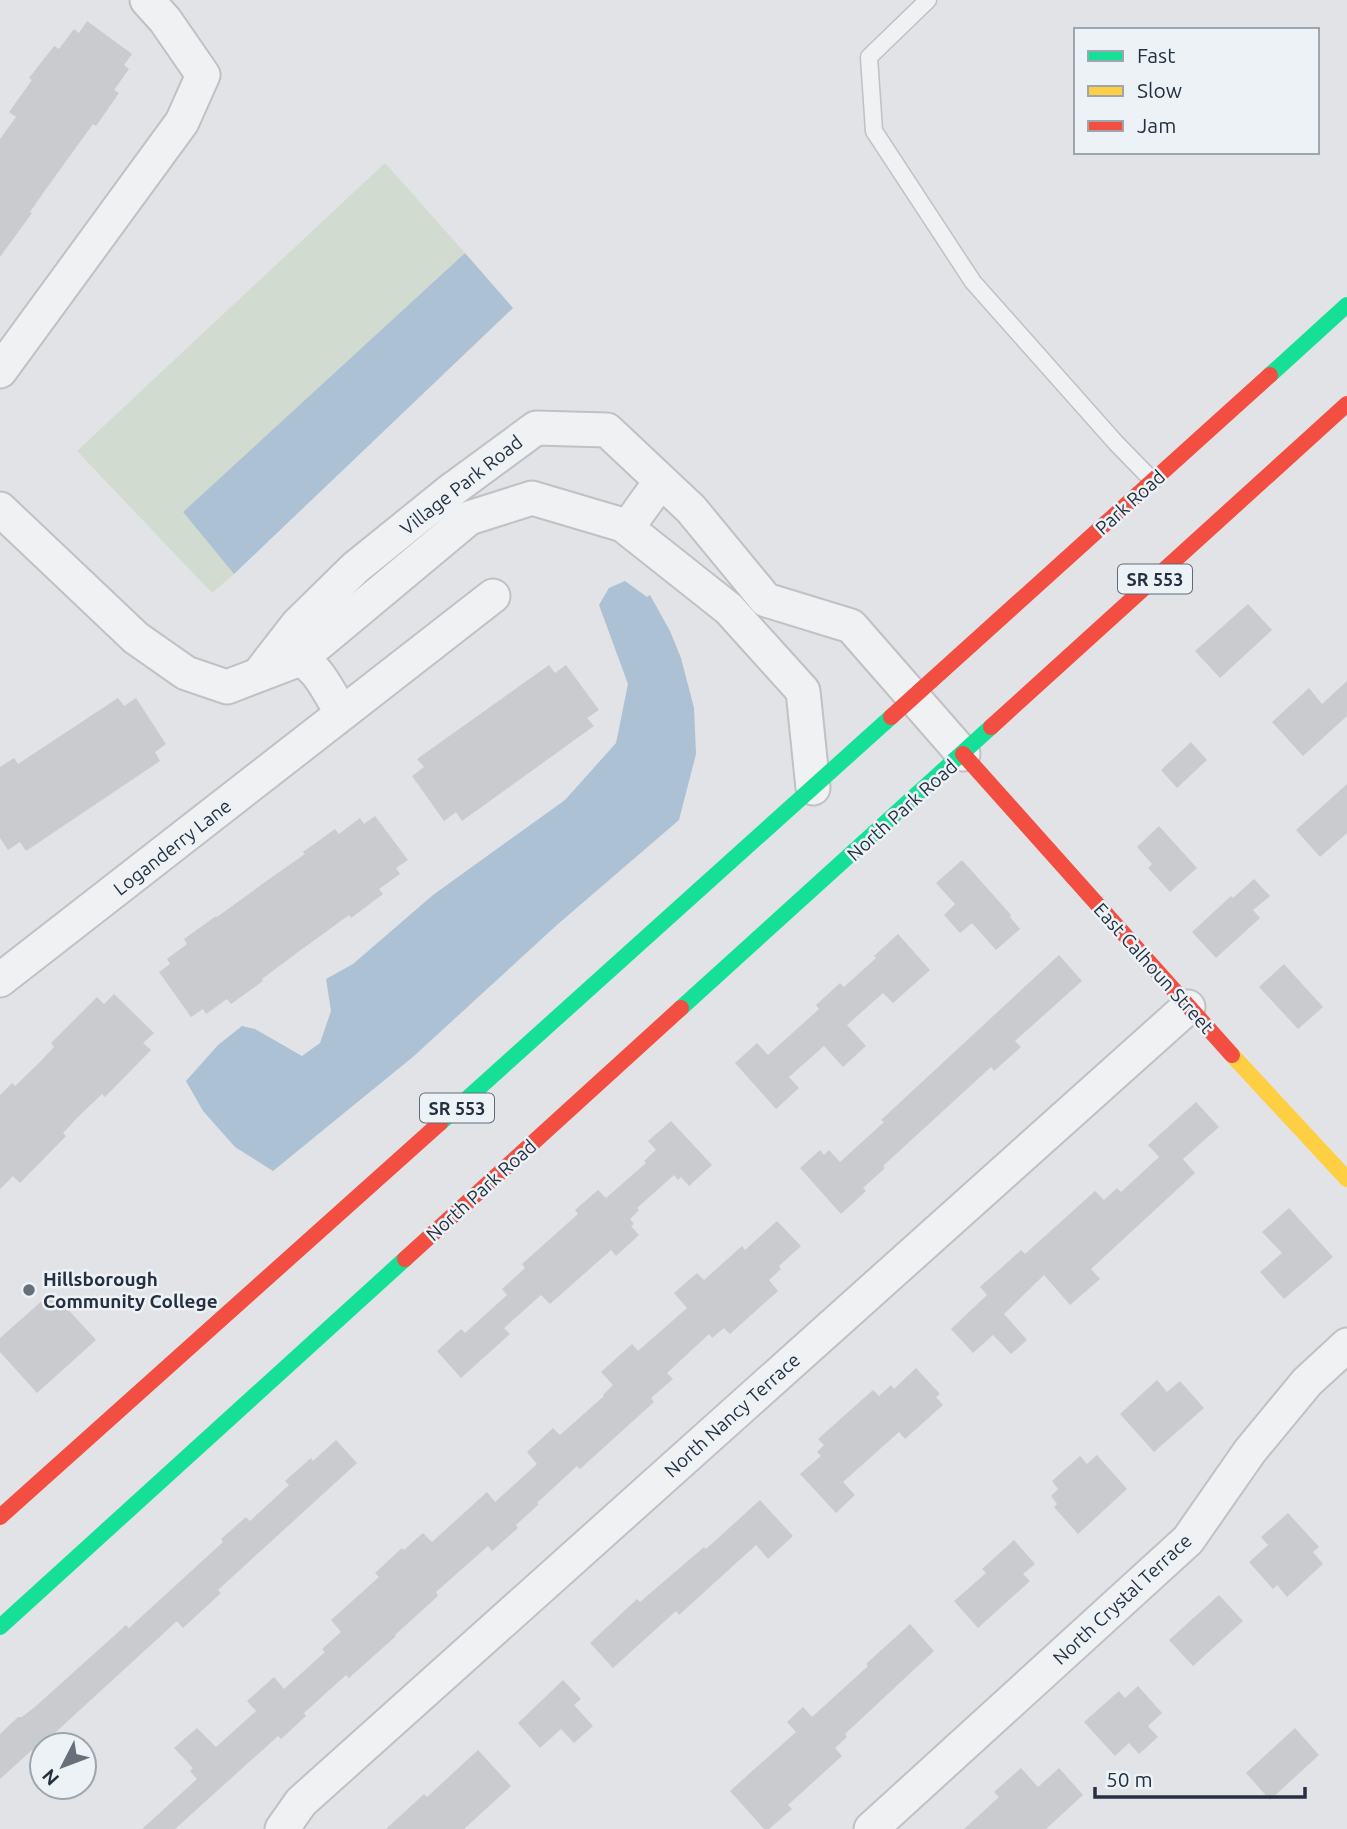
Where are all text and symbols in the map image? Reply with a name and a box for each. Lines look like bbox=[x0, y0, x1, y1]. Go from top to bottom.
legend bbox=[1074, 28, 1319, 154]
text: Fast bbox=[1137, 43, 1175, 67]
text: Slow bbox=[1137, 78, 1182, 102]
text: Jam bbox=[1137, 113, 1176, 137]
street label: Village Park Road bbox=[396, 431, 526, 539]
street label: Park Road bbox=[1091, 465, 1169, 539]
road number: SR 553 bbox=[1118, 564, 1192, 594]
street label: North Park Road bbox=[842, 755, 962, 865]
street label: Loganderry Lane bbox=[109, 794, 235, 900]
street label: East Calhoun Street bbox=[1090, 898, 1219, 1038]
road number: SR 553 bbox=[420, 1093, 494, 1122]
street label: North Park Road bbox=[421, 1135, 541, 1245]
place label: Hillsborough Community College bbox=[43, 1268, 218, 1312]
marker: Hillsborough Community College bbox=[21, 1282, 37, 1298]
street label: North Nancy Terrace bbox=[660, 1348, 804, 1482]
street label: North Crystal Terrace bbox=[1048, 1529, 1196, 1669]
north arrow bbox=[28, 1731, 98, 1801]
scale bar bbox=[1095, 1756, 1305, 1800]
text: N bbox=[37, 1765, 63, 1790]
text: 50 m bbox=[1106, 1767, 1153, 1791]

